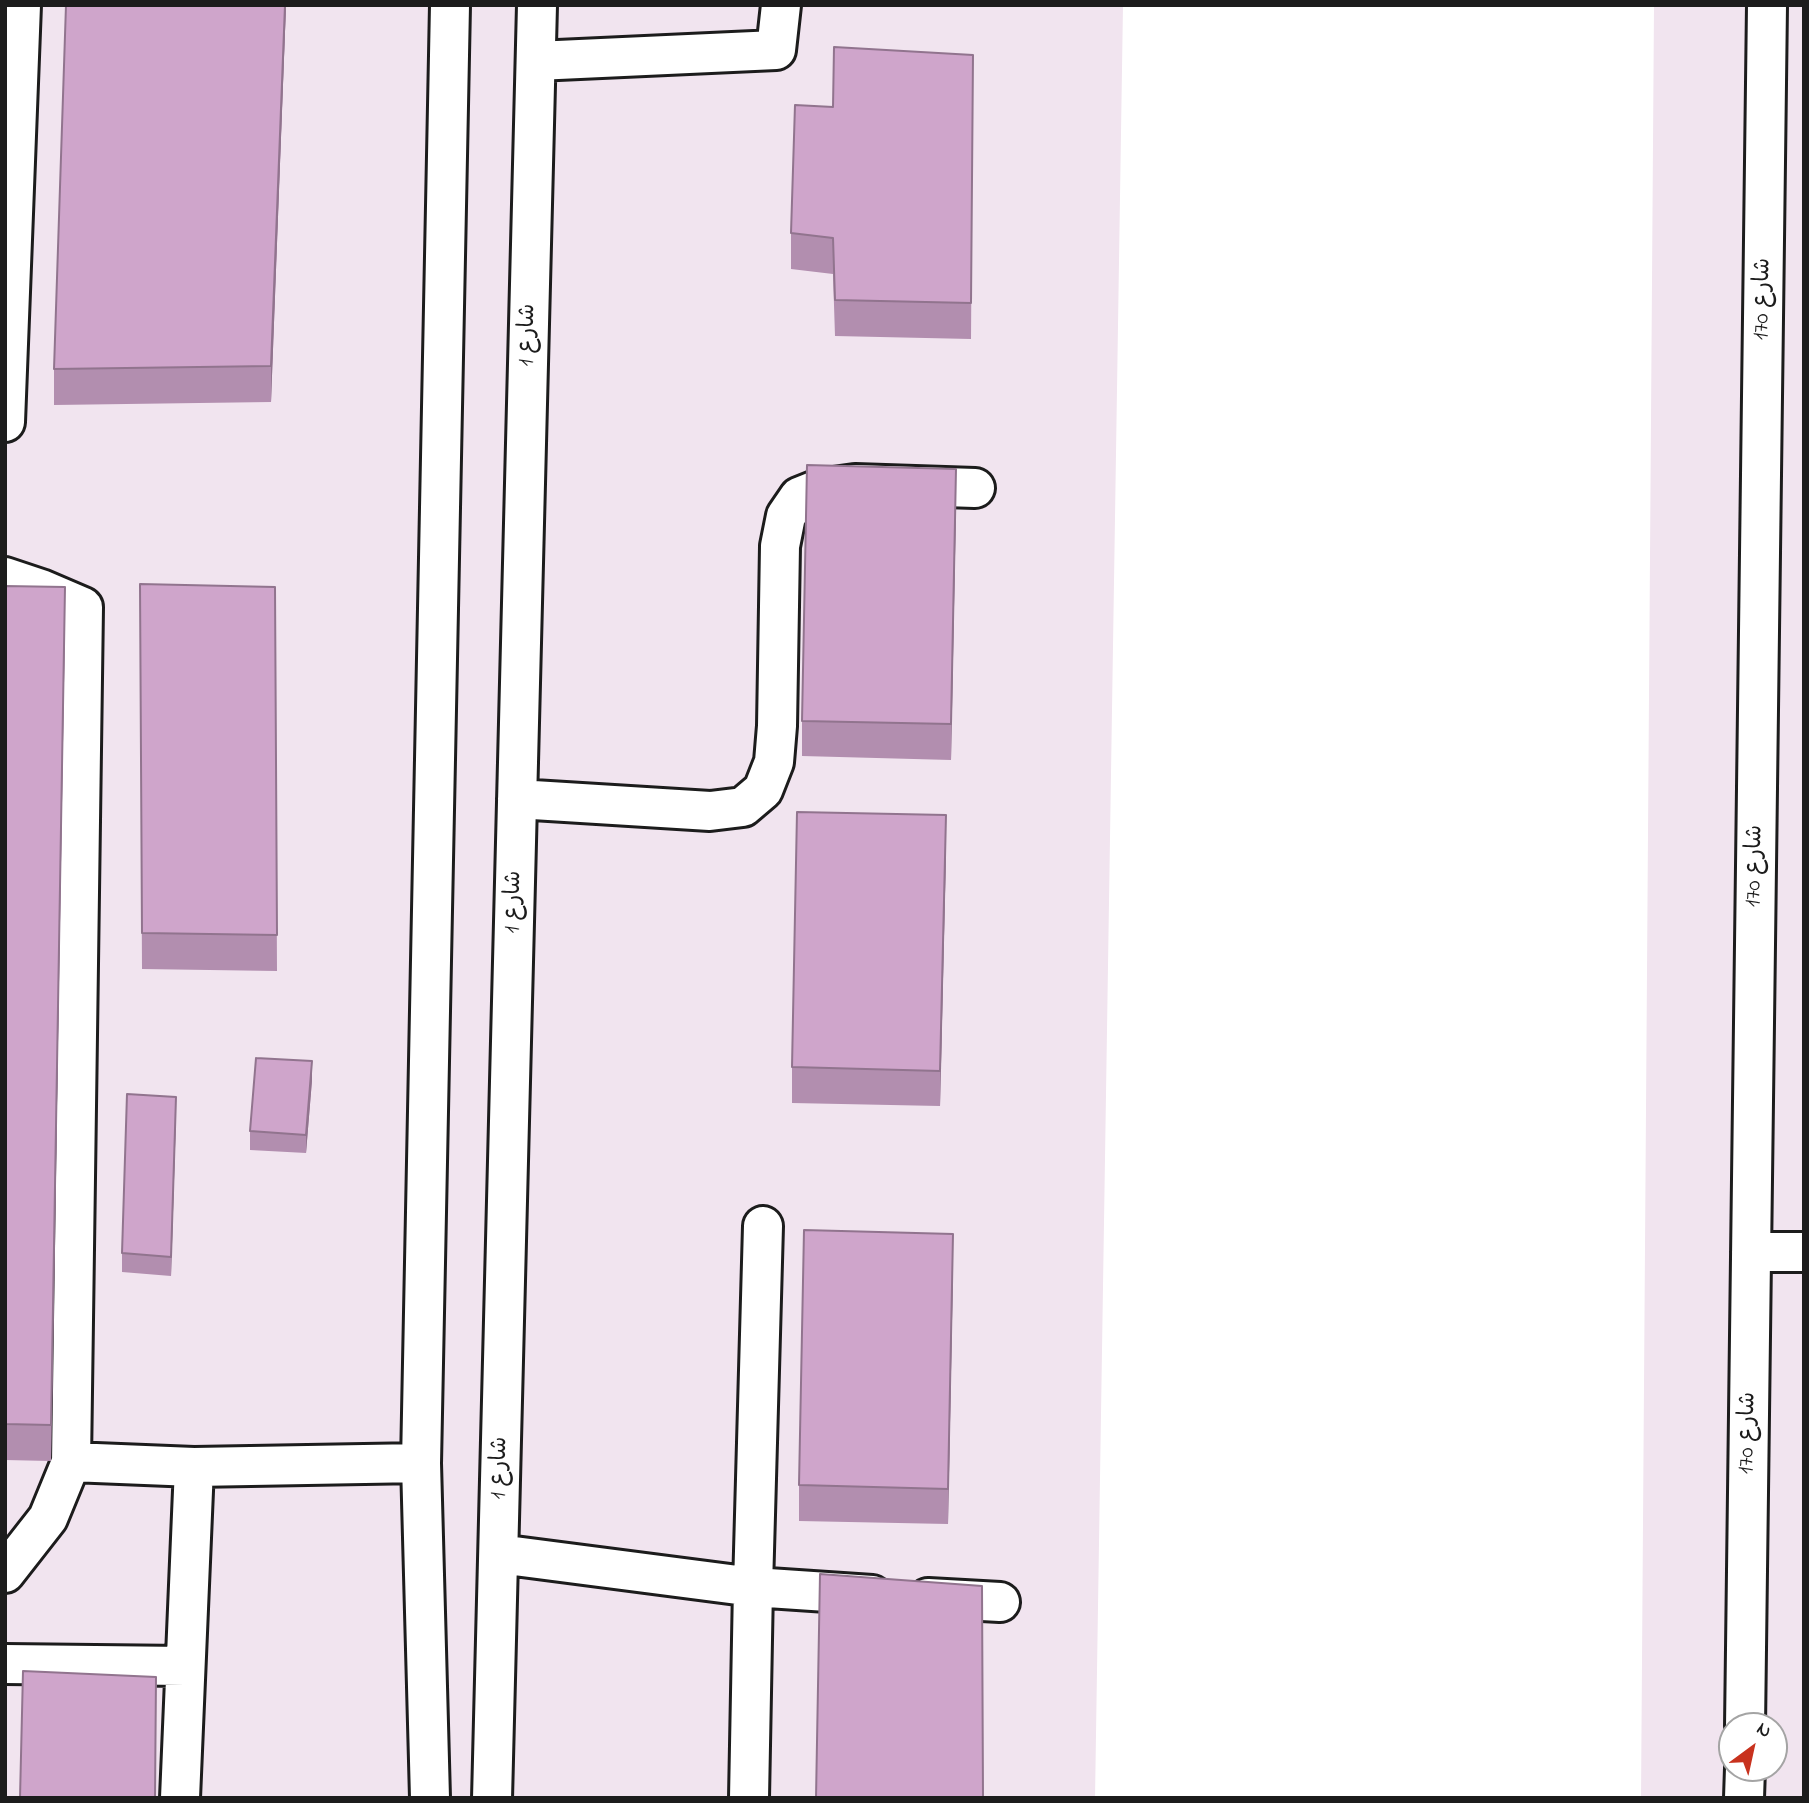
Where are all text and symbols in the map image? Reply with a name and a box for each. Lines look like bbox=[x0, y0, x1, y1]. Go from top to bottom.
street label: شارع 170 bbox=[1749, 258, 1779, 340]
street label: شارع 1 bbox=[515, 303, 543, 367]
street label: شارع 170 bbox=[1741, 825, 1771, 907]
street label: شارع 1 bbox=[501, 870, 529, 934]
street label: شارع 170 bbox=[1734, 1392, 1764, 1474]
street label: شارع 1 bbox=[487, 1436, 515, 1500]
north arrow bbox=[1718, 1712, 1788, 1782]
text: N bbox=[1751, 1716, 1776, 1745]

